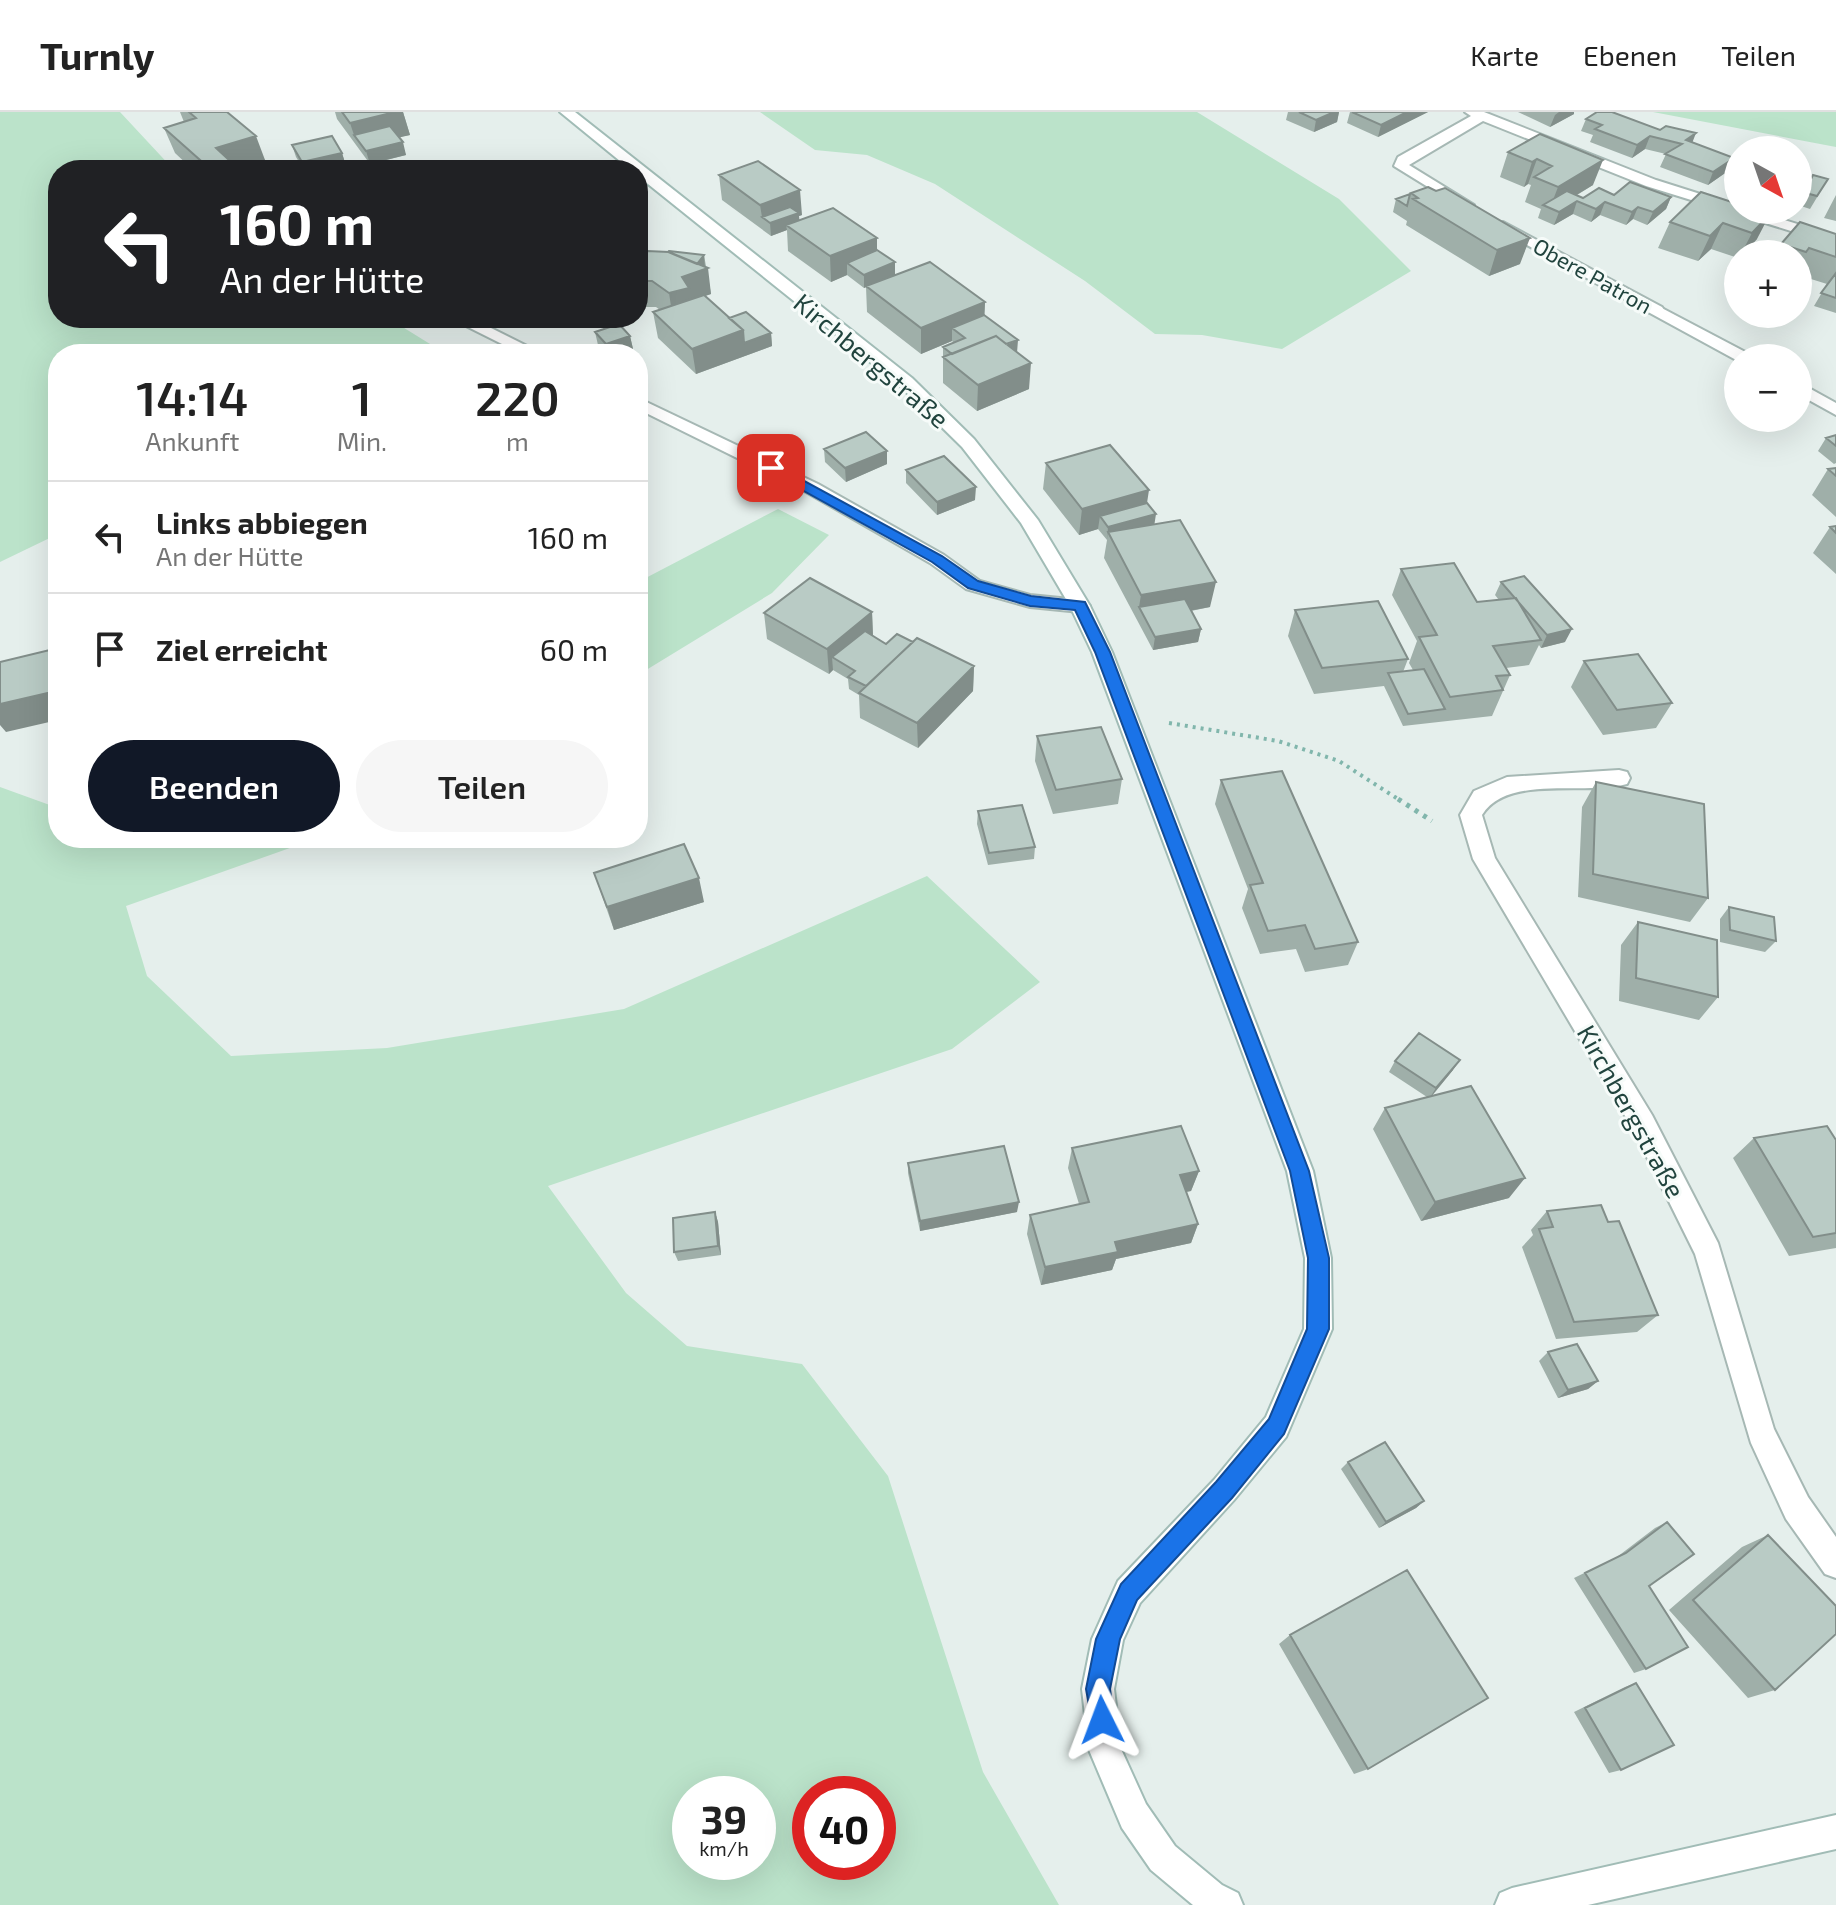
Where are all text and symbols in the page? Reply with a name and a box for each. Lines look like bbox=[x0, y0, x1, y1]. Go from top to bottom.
text: Turnly bbox=[40, 32, 155, 78]
text: Karte bbox=[1470, 38, 1539, 72]
text: Ebenen bbox=[1583, 38, 1677, 72]
text: Teilen bbox=[1721, 38, 1796, 72]
north arrow bbox=[1724, 136, 1812, 224]
map controls bbox=[1724, 136, 1812, 432]
text: 160 m bbox=[220, 189, 374, 256]
icon: left bbox=[88, 192, 192, 296]
street label: Obere Patron bbox=[1529, 232, 1657, 318]
button: + bbox=[1724, 240, 1812, 328]
text: An der Hütte bbox=[220, 257, 424, 300]
street label: Kirchbergstraße bbox=[788, 286, 956, 434]
button: − bbox=[1724, 344, 1812, 432]
text: 14:14 bbox=[136, 368, 248, 426]
text: 1 bbox=[352, 368, 372, 426]
text: 220 bbox=[475, 368, 560, 426]
text: Ankunft bbox=[145, 425, 239, 456]
text: Min. bbox=[337, 425, 387, 456]
text: m bbox=[506, 425, 529, 456]
pin bbox=[737, 434, 805, 502]
icon: arrive bbox=[749, 446, 793, 490]
text: Links abbiegen bbox=[156, 504, 368, 540]
icon: left bbox=[88, 515, 132, 559]
text: 160 m bbox=[528, 519, 608, 555]
text: An der Hütte bbox=[156, 540, 304, 571]
icon: arrive bbox=[88, 627, 132, 671]
text: Ziel erreicht bbox=[156, 631, 328, 667]
text: 60 m bbox=[540, 631, 608, 667]
button: Beenden bbox=[88, 740, 340, 832]
button: Teilen bbox=[356, 740, 608, 832]
street label: Kirchbergstraße bbox=[1572, 1019, 1692, 1203]
position arrow bbox=[1060, 1678, 1144, 1762]
speed limit sign: 40 bbox=[792, 1776, 896, 1880]
text: 39 bbox=[701, 1794, 747, 1842]
text: km/h bbox=[699, 1836, 749, 1860]

